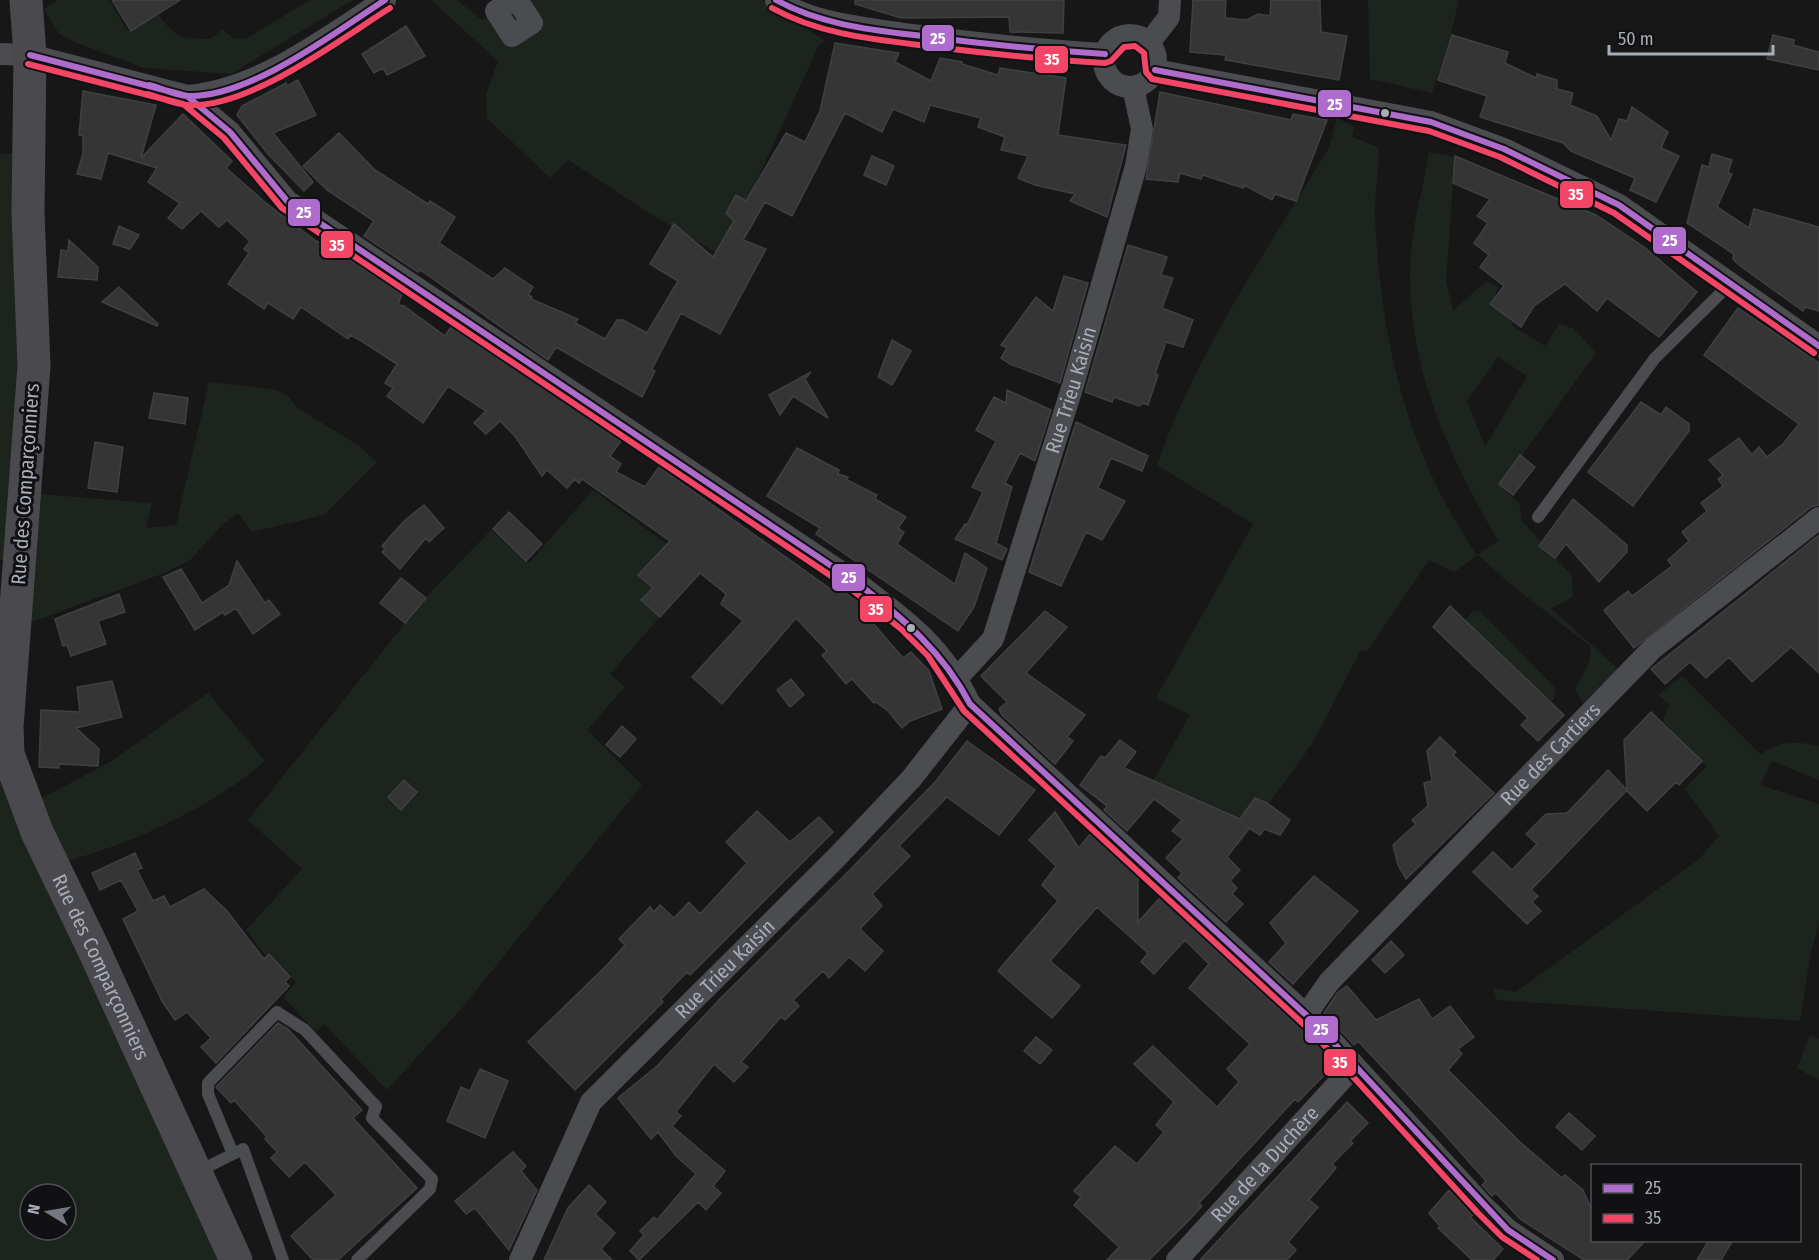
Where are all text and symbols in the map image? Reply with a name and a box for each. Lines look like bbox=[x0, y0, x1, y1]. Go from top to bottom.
scale bar bbox=[1609, 18, 1772, 56]
line badge: 25 bbox=[921, 24, 955, 52]
text: 50 m bbox=[1618, 28, 1654, 50]
text: 25 bbox=[929, 29, 946, 48]
line badge: 35 bbox=[1034, 45, 1069, 74]
text: 35 bbox=[1043, 50, 1060, 69]
line badge: 25 bbox=[1317, 89, 1352, 118]
text: 25 bbox=[1326, 95, 1343, 114]
unlabelled marker bbox=[1379, 107, 1391, 119]
line badge: 35 bbox=[1559, 180, 1594, 209]
text: 35 bbox=[1567, 185, 1584, 204]
line badge: 25 bbox=[287, 198, 321, 227]
text: 25 bbox=[295, 203, 312, 222]
line badge: 25 bbox=[1652, 226, 1687, 255]
line badge: 35 bbox=[320, 230, 354, 259]
text: 25 bbox=[1661, 231, 1678, 250]
text: 35 bbox=[328, 236, 345, 255]
street label: Rue Trieu Kaisin bbox=[1040, 324, 1101, 456]
street label: Rue des Comparçonniers bbox=[6, 382, 44, 586]
line badge: 25 bbox=[831, 563, 866, 592]
text: 25 bbox=[840, 568, 857, 587]
line badge: 35 bbox=[859, 595, 893, 623]
text: 35 bbox=[867, 600, 884, 619]
unlabelled marker bbox=[905, 622, 917, 634]
street label: Rue des Cartiers bbox=[1495, 698, 1605, 810]
street label: Rue des Comparçonniers bbox=[47, 870, 155, 1064]
street label: Rue Trieu Kaisin bbox=[670, 914, 780, 1024]
line badge: 25 bbox=[1304, 1015, 1339, 1044]
text: 25 bbox=[1312, 1020, 1329, 1039]
line badge: 35 bbox=[1323, 1048, 1357, 1077]
text: 35 bbox=[1331, 1053, 1348, 1072]
street label: Rue de la Duchère bbox=[1206, 1101, 1323, 1227]
legend bbox=[1591, 1164, 1801, 1242]
text: 25 bbox=[1645, 1177, 1661, 1199]
north arrow bbox=[18, 1182, 78, 1242]
text: N bbox=[24, 1203, 44, 1216]
text: 35 bbox=[1645, 1207, 1661, 1229]

